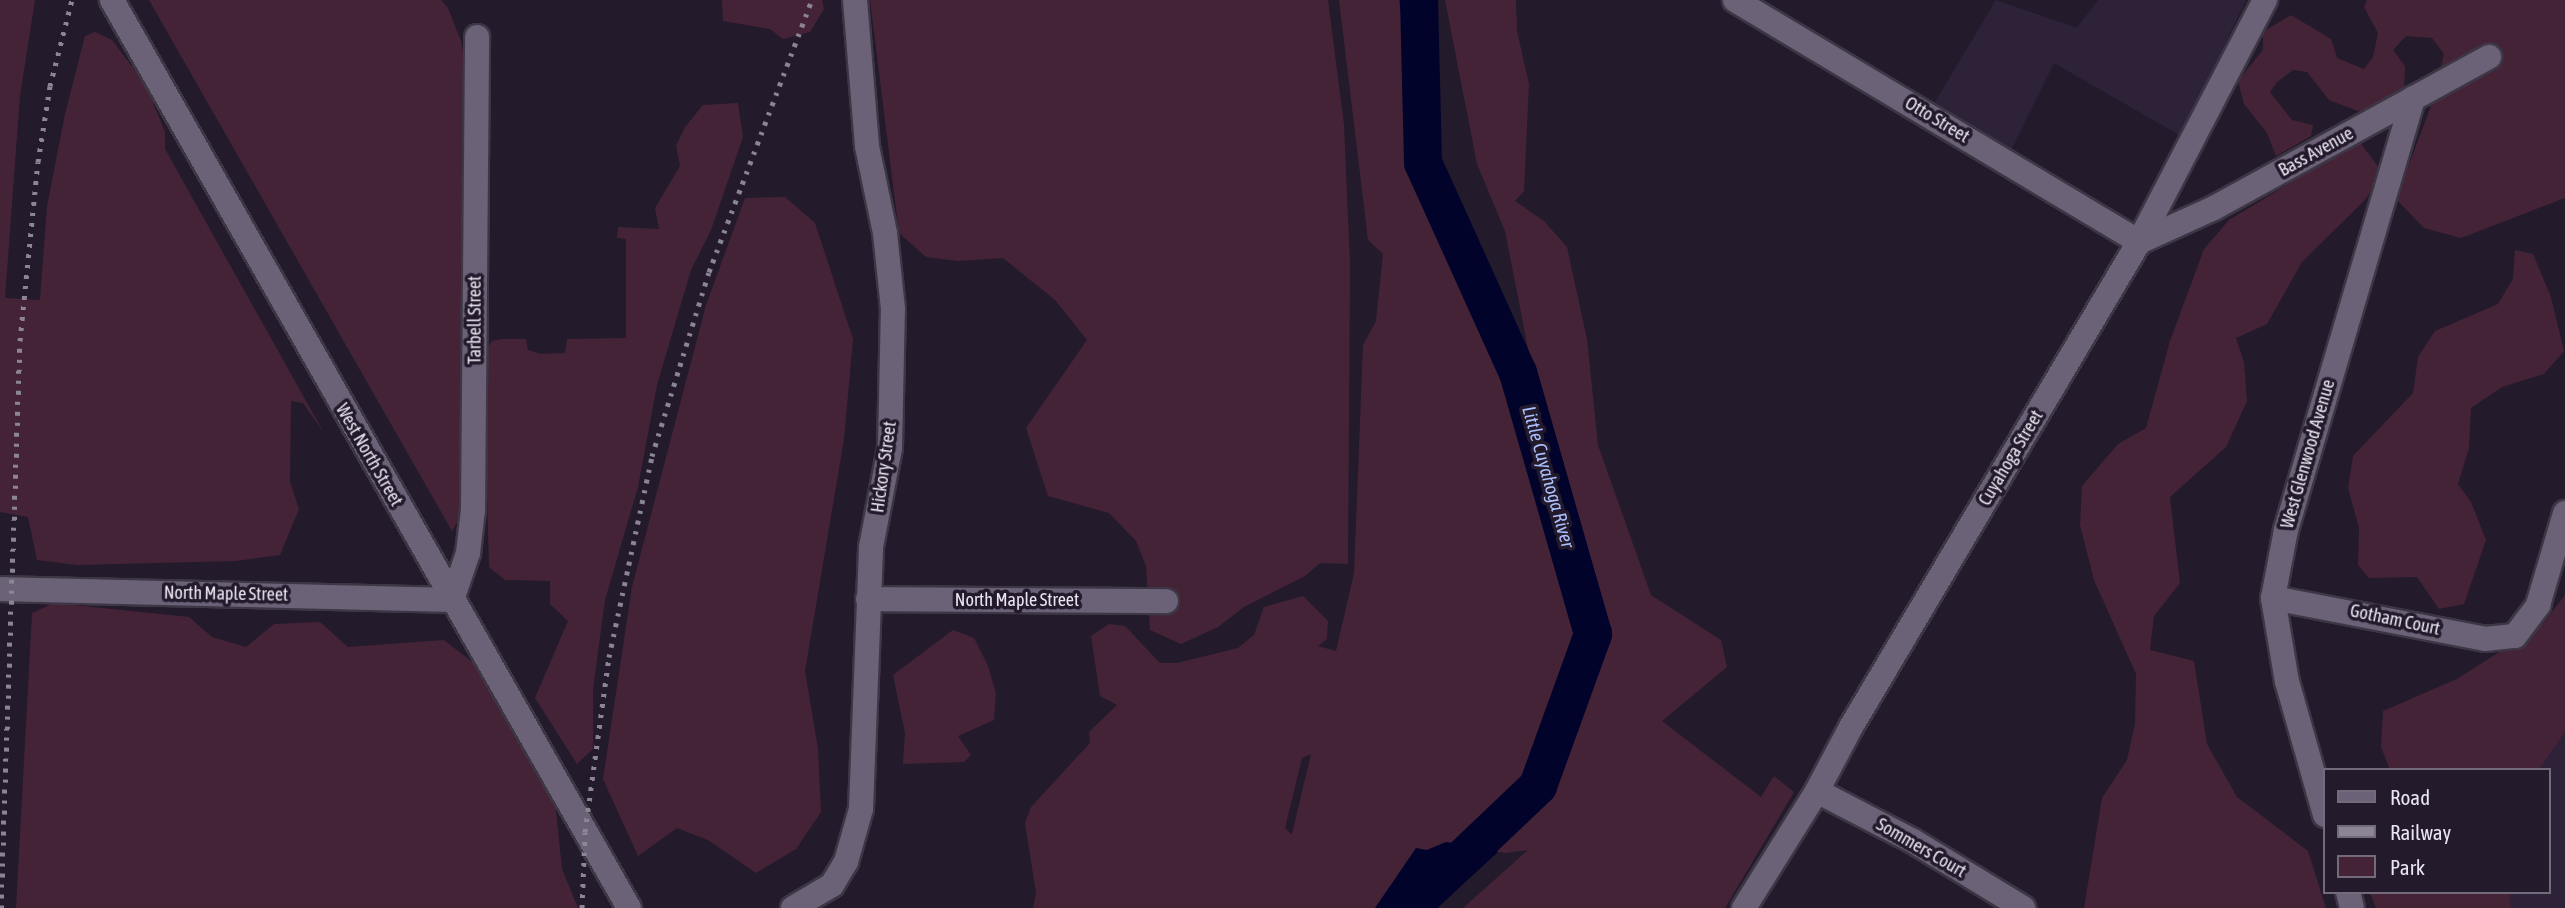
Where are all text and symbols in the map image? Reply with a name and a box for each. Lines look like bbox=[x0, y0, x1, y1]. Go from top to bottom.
street label: Otto Street bbox=[1901, 92, 1973, 148]
street label: Bass Avenue bbox=[2275, 123, 2357, 181]
street label: Tarbell Street bbox=[464, 276, 486, 364]
street label: West Glenwood Avenue bbox=[2276, 377, 2340, 531]
street label: West North Street bbox=[331, 400, 407, 510]
water label: Little Cuyahoga River bbox=[1517, 403, 1579, 551]
street label: Cuyahoga Street bbox=[1974, 406, 2048, 510]
street label: Hickory Street bbox=[867, 420, 901, 514]
street label: North Maple Street bbox=[164, 582, 288, 606]
street label: North Maple Street bbox=[955, 589, 1079, 611]
street label: Gotham Court bbox=[2348, 600, 2442, 640]
legend bbox=[2324, 768, 2551, 894]
text: Road bbox=[2390, 785, 2430, 809]
street label: Sommers Court bbox=[1872, 814, 1970, 882]
text: Railway bbox=[2390, 820, 2451, 844]
text: Park bbox=[2390, 855, 2425, 879]

